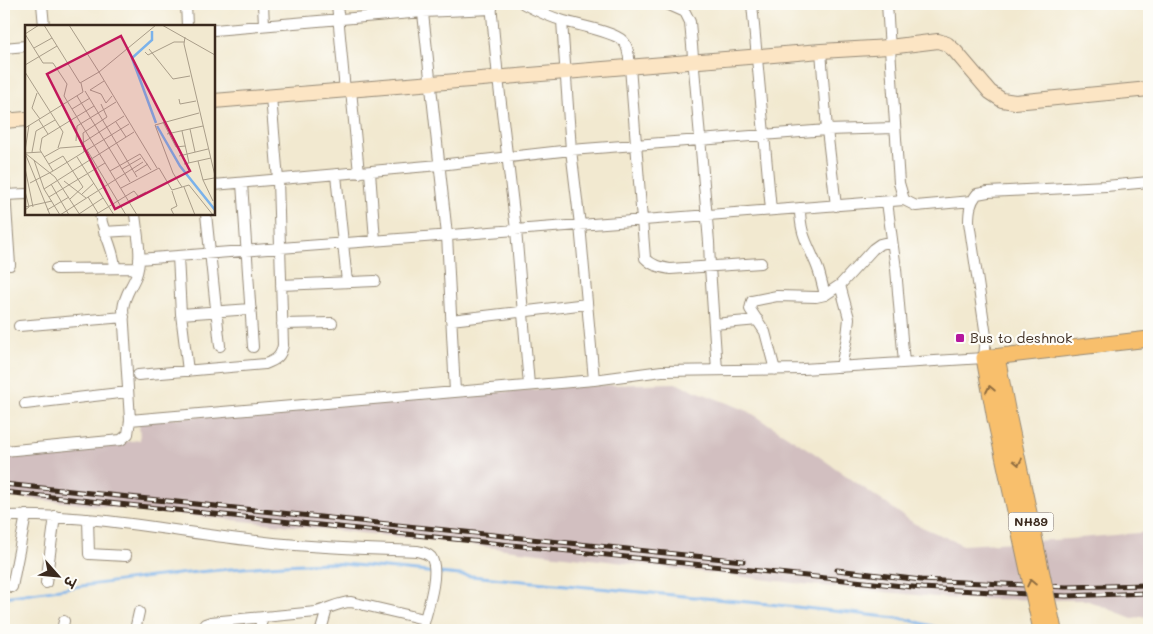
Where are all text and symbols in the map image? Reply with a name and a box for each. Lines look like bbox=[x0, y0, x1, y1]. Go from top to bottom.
inset map bbox=[25, 25, 215, 215]
place label: Bus to deshnok bbox=[970, 328, 1072, 347]
marker: Bus to deshnok bbox=[954, 332, 966, 344]
one-way arrow bbox=[985, 384, 995, 393]
one-way arrow bbox=[1013, 457, 1023, 466]
road number: NH89 bbox=[1008, 512, 1054, 532]
north arrow bbox=[32, 552, 82, 602]
text: उ bbox=[59, 572, 82, 592]
one-way arrow bbox=[1026, 578, 1037, 587]

